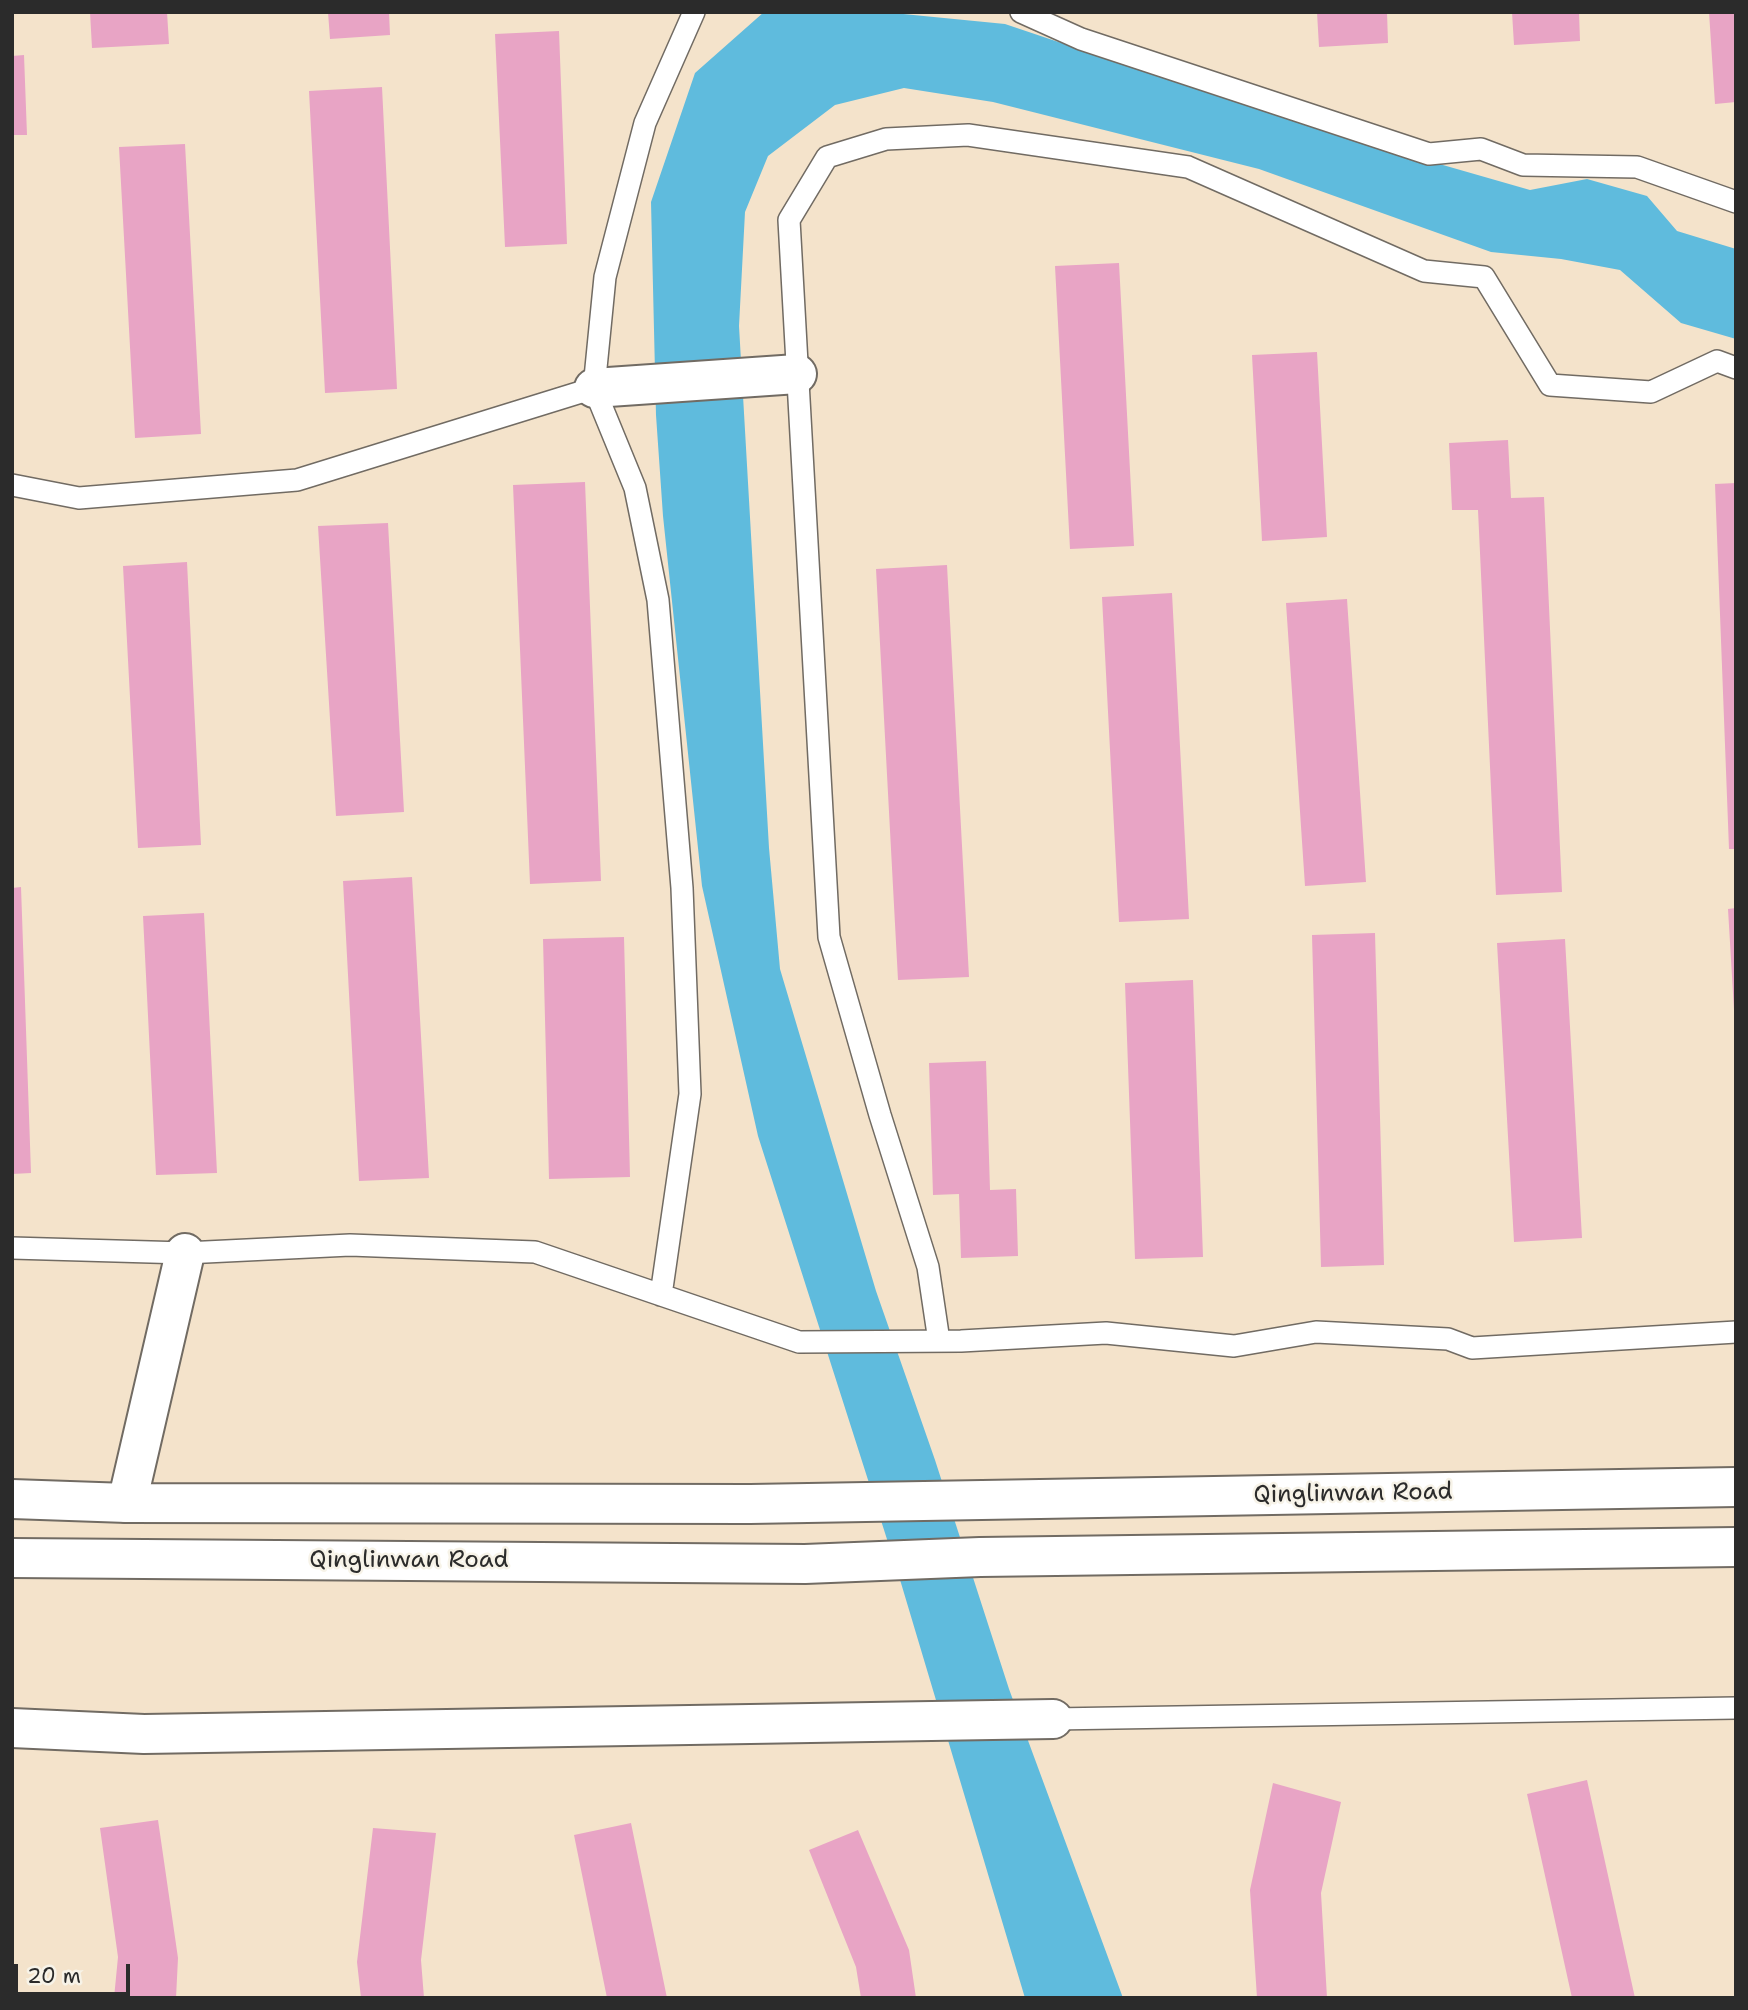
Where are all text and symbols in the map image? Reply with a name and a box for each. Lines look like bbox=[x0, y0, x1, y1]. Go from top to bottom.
street label: Qinglinwan Road bbox=[1253, 1478, 1453, 1510]
street label: Qinglinwan Road bbox=[309, 1547, 509, 1575]
scale bar bbox=[18, 1951, 133, 1995]
text: 20 m bbox=[27, 1962, 81, 1990]

